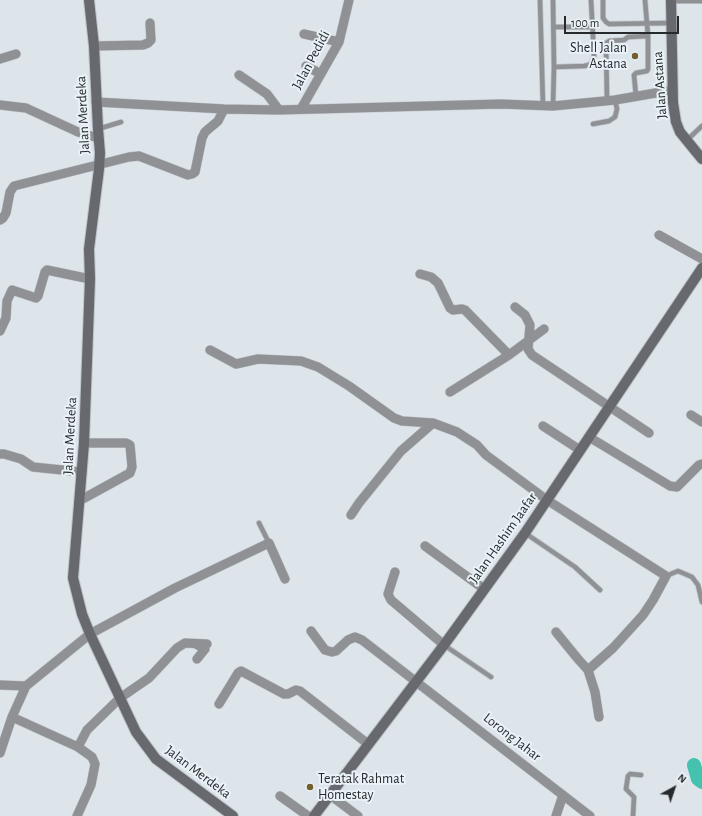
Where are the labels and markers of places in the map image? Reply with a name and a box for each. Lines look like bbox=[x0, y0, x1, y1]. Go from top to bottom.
place label: Shell Jalan Astana bbox=[570, 40, 627, 72]
marker: Shell Jalan Astana bbox=[630, 51, 640, 61]
place label: Teratak Rahmat Homestay bbox=[318, 771, 404, 804]
marker: Teratak Rahmat Homestay bbox=[305, 782, 315, 792]

